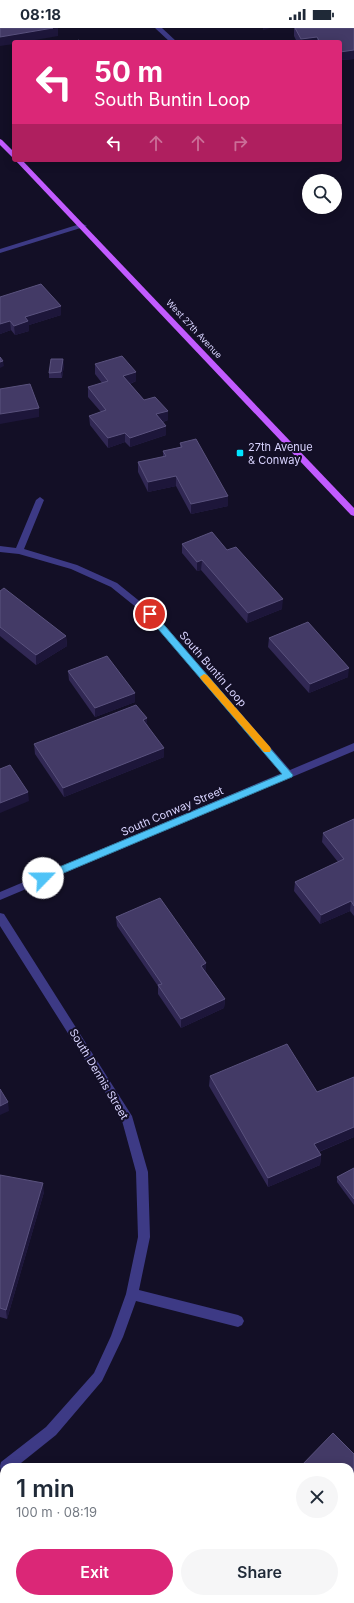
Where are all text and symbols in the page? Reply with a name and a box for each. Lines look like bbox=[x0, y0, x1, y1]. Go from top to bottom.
text: 08:18 bbox=[20, 5, 61, 24]
text: 50 m bbox=[94, 55, 163, 89]
icon: left bbox=[28, 56, 80, 108]
text: South Buntin Loop bbox=[94, 89, 250, 110]
icon: left bbox=[103, 132, 125, 154]
icon: ahead bbox=[145, 132, 167, 154]
icon: ahead bbox=[187, 132, 209, 154]
icon: right bbox=[229, 132, 251, 154]
map controls bbox=[302, 174, 342, 214]
button: search bbox=[302, 174, 342, 214]
street label: West 27th Avenue bbox=[164, 297, 225, 361]
place label: 27th Avenue & Conway bbox=[248, 440, 313, 467]
marker: 27th Avenue & Conway bbox=[235, 448, 245, 458]
pin bbox=[133, 597, 167, 631]
icon: arrive bbox=[139, 603, 161, 625]
street label: South Buntin Loop bbox=[176, 628, 250, 710]
street label: South Conway Street bbox=[119, 783, 226, 839]
position arrow bbox=[22, 857, 64, 899]
street label: South Dennis Street bbox=[66, 1026, 132, 1122]
text: 1 min bbox=[16, 1474, 75, 1503]
button: close bbox=[296, 1476, 338, 1518]
text: 100 m · 08:19 bbox=[16, 1504, 97, 1520]
button: Exit bbox=[16, 1549, 173, 1595]
button: Share bbox=[181, 1549, 338, 1595]

